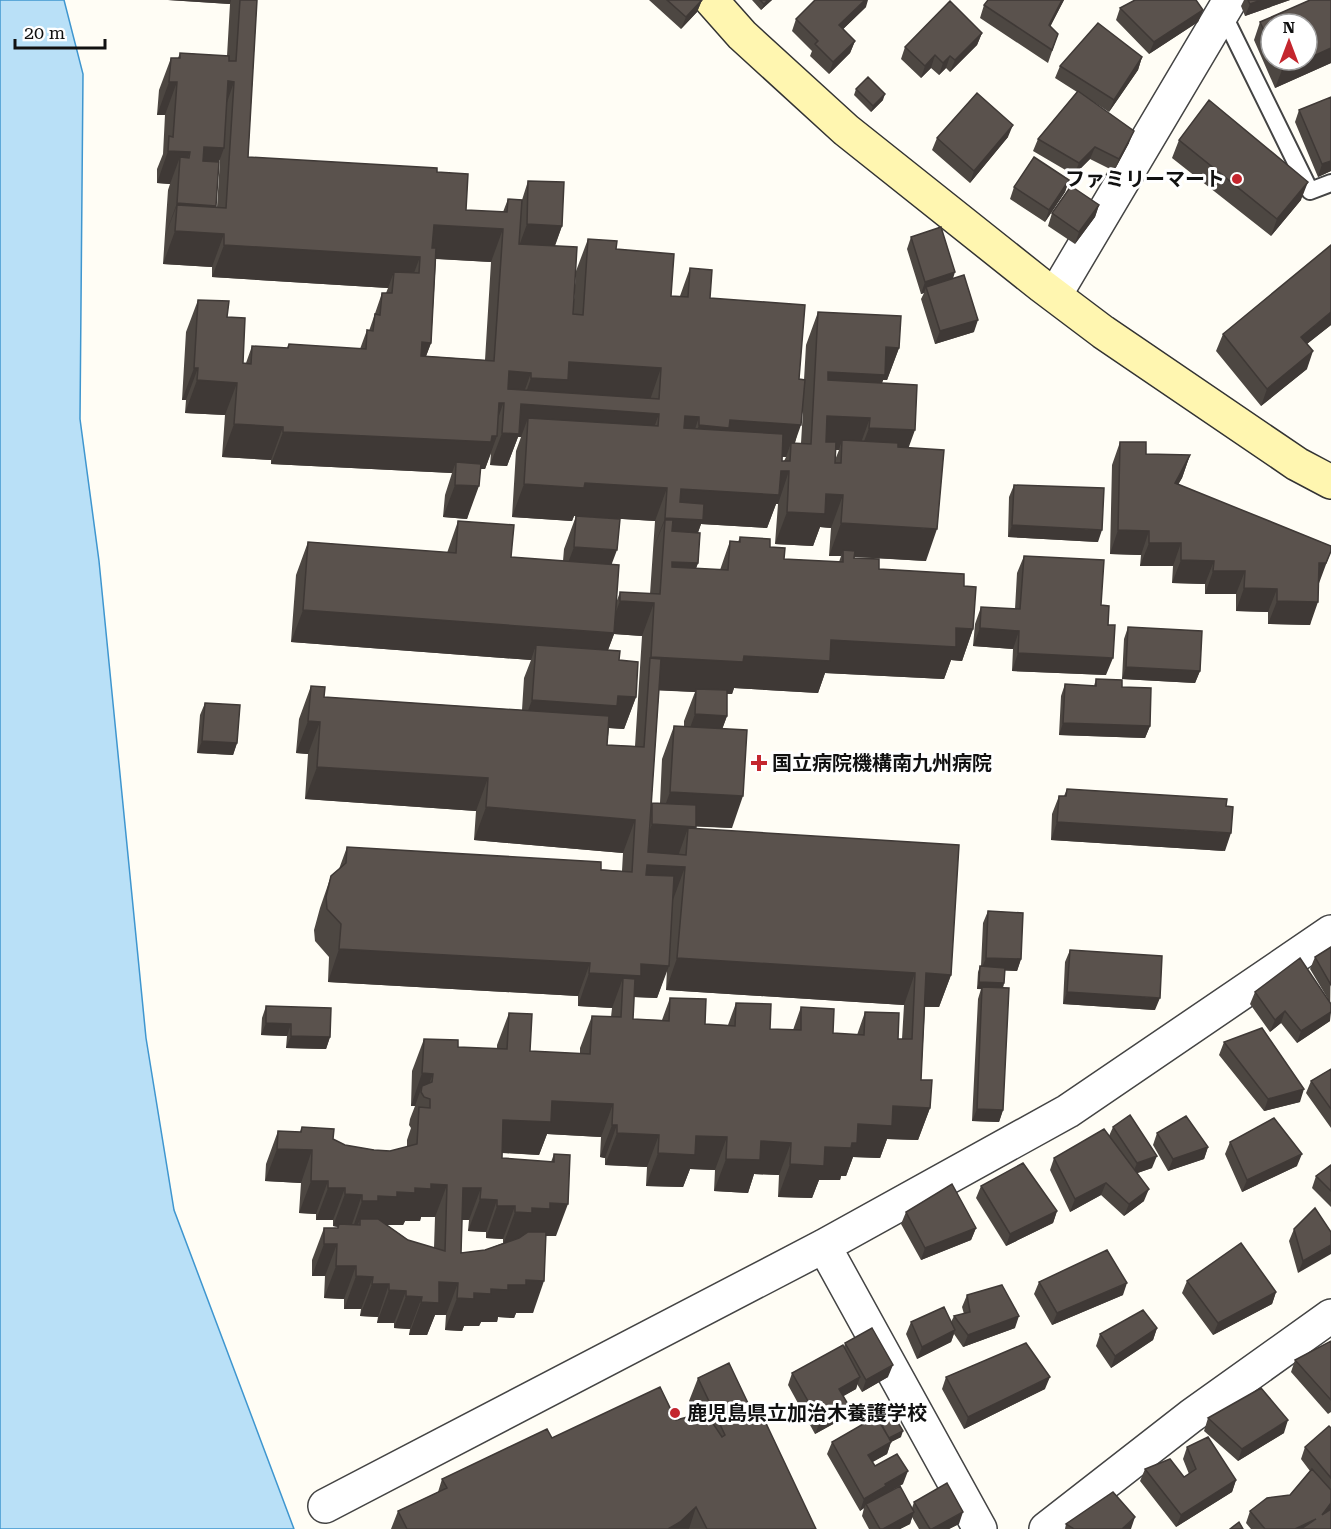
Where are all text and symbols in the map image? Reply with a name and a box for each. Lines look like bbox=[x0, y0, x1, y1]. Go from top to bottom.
scale bar bbox=[15, 12, 105, 50]
north arrow bbox=[1259, 12, 1319, 72]
text: N bbox=[1283, 18, 1295, 37]
text: 20 m bbox=[24, 22, 65, 43]
place label: ファミリーマート bbox=[1065, 167, 1225, 191]
marker: ファミリーマート bbox=[1230, 172, 1244, 186]
place label: 国立病院機構南九州病院 bbox=[772, 751, 992, 775]
marker: 国立病院機構南九州病院 bbox=[750, 754, 768, 772]
place label: 鹿児島県立加治木養護学校 bbox=[687, 1401, 927, 1425]
marker: 鹿児島県立加治木養護学校 bbox=[668, 1406, 682, 1420]

